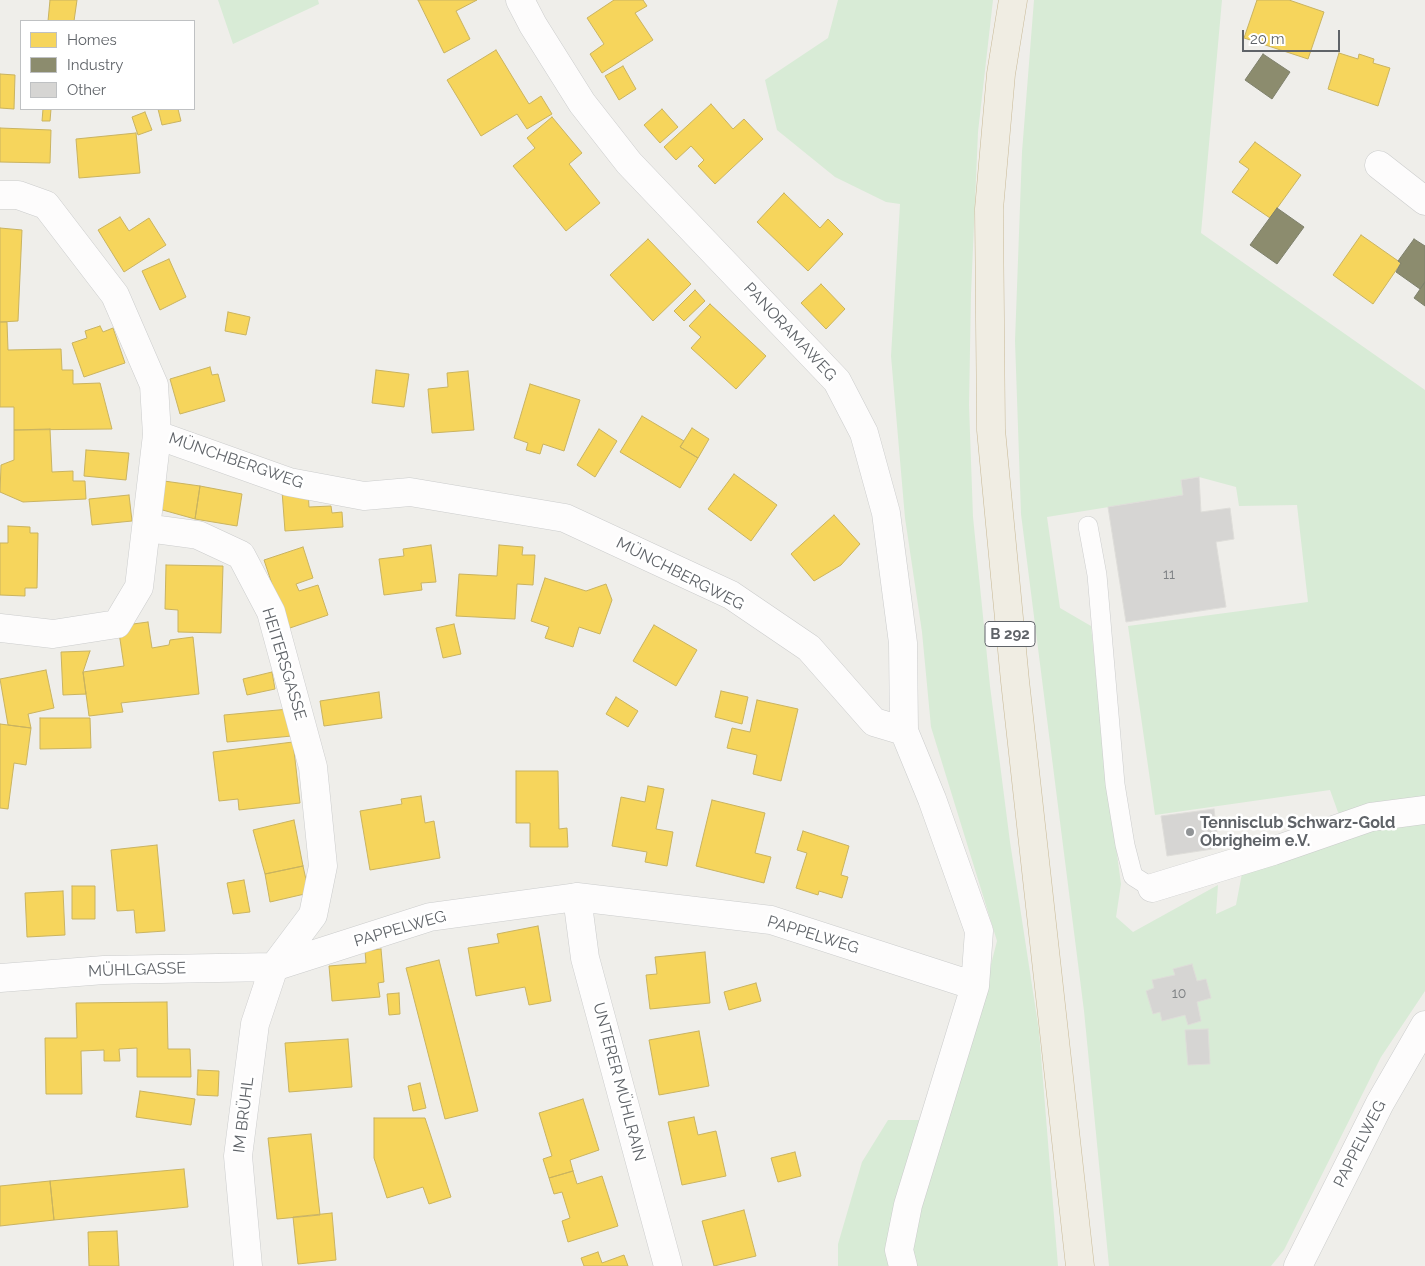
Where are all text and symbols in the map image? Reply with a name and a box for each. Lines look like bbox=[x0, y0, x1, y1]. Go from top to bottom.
legend bbox=[20, 20, 195, 110]
scale bar bbox=[1245, 20, 1342, 52]
text: 20 m bbox=[1250, 30, 1285, 48]
text: Homes bbox=[67, 31, 117, 49]
text: Industry bbox=[67, 56, 123, 74]
text: Other bbox=[67, 81, 106, 99]
street label: PANORAMAWEG bbox=[740, 279, 840, 385]
street label: MÜNCHBERGWEG bbox=[166, 429, 306, 493]
street label: MÜNCHBERGWEG bbox=[613, 533, 747, 615]
house number: 11 bbox=[1163, 567, 1175, 583]
street label: HEITERSGASSE bbox=[258, 606, 310, 722]
road number: B 292 bbox=[985, 622, 1035, 646]
place label: Tennisclub Schwarz-Gold Obrigheim e.V. bbox=[1200, 813, 1395, 851]
marker: Tennisclub Schwarz-Gold Obrigheim e.V. bbox=[1184, 826, 1196, 838]
street label: PAPPELWEG bbox=[352, 907, 448, 951]
street label: PAPPELWEG bbox=[765, 912, 861, 958]
street label: MÜHLGASSE bbox=[88, 959, 186, 981]
house number: 10 bbox=[1172, 986, 1186, 1002]
street label: UNTERER MÜHLRAIN bbox=[589, 1001, 649, 1163]
street label: IM BRÜHL bbox=[230, 1076, 258, 1154]
street label: PAPPELWEG bbox=[1330, 1097, 1390, 1191]

